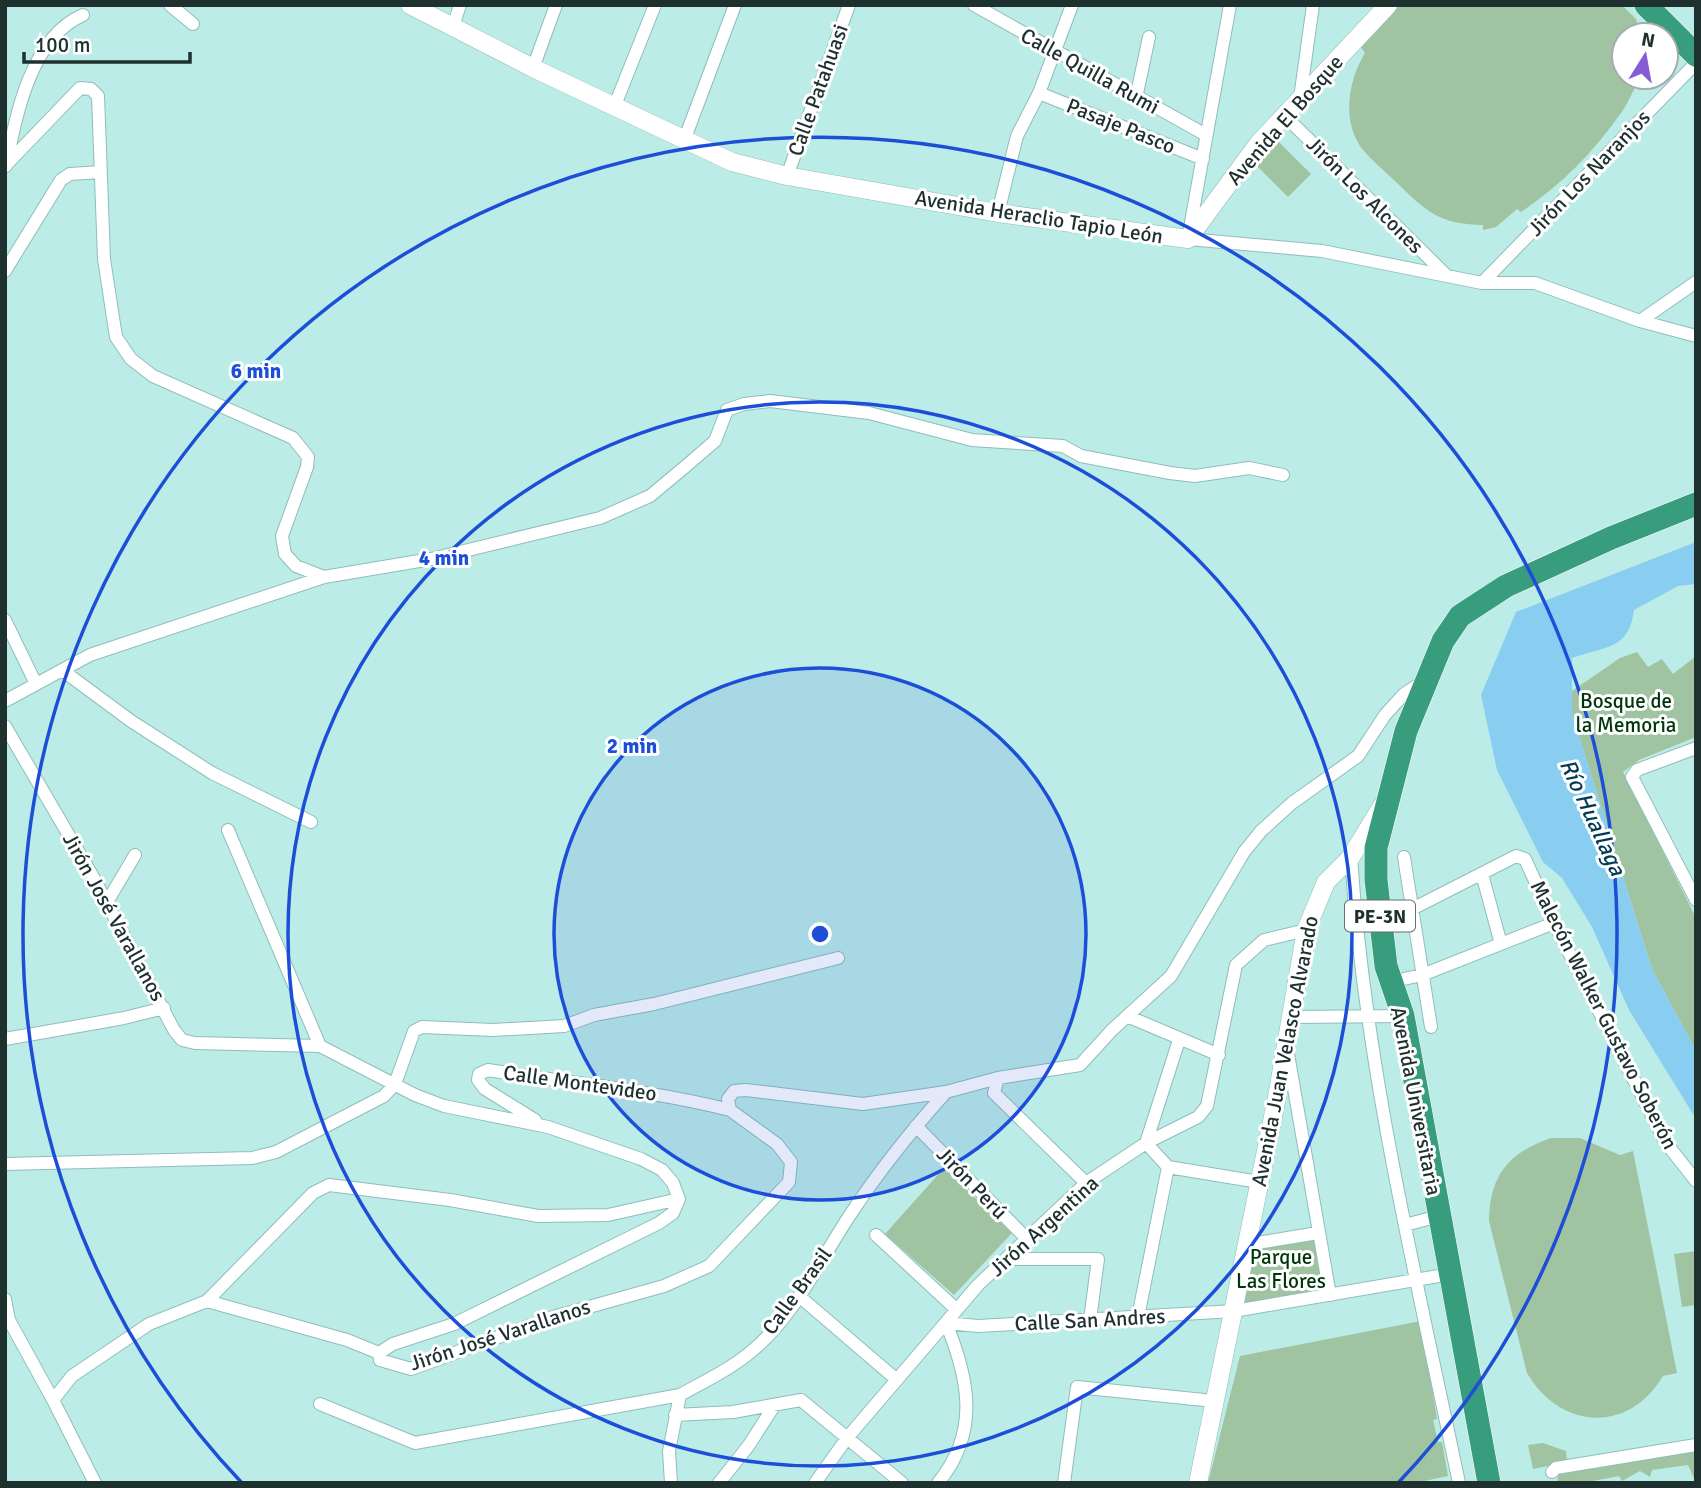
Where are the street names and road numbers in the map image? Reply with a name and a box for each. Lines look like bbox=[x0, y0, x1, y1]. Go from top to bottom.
street label: Calle Patahuasi bbox=[782, 20, 854, 160]
street label: Calle Quilla Rumi bbox=[1016, 22, 1164, 120]
street label: Avenida El Bosque bbox=[1221, 49, 1349, 191]
street label: Pasaje Pasco bbox=[1063, 92, 1179, 160]
street label: Jirón Los Naranjos bbox=[1522, 105, 1656, 241]
street label: Jirón Los Alcones bbox=[1301, 131, 1429, 259]
street label: Avenida Heraclio Tapio León bbox=[913, 185, 1165, 249]
street label: Jirón José Varallanos bbox=[57, 828, 171, 1006]
street label: Malecón Walker Gustavo Soberón bbox=[1525, 876, 1683, 1154]
road number: PE-3N bbox=[1345, 900, 1415, 932]
street label: Avenida Juan Velasco Alvarado bbox=[1246, 913, 1324, 1189]
street label: Avenida Universitaria bbox=[1385, 1004, 1447, 1198]
street label: Calle Montevideo bbox=[502, 1059, 658, 1107]
street label: Jirón Perú bbox=[931, 1141, 1013, 1225]
street label: Jirón Argentina bbox=[984, 1170, 1104, 1282]
street label: Calle Brasil bbox=[757, 1242, 837, 1340]
street label: Jirón José Varallanos bbox=[406, 1294, 594, 1376]
street label: Calle San Andres bbox=[1014, 1303, 1166, 1337]

